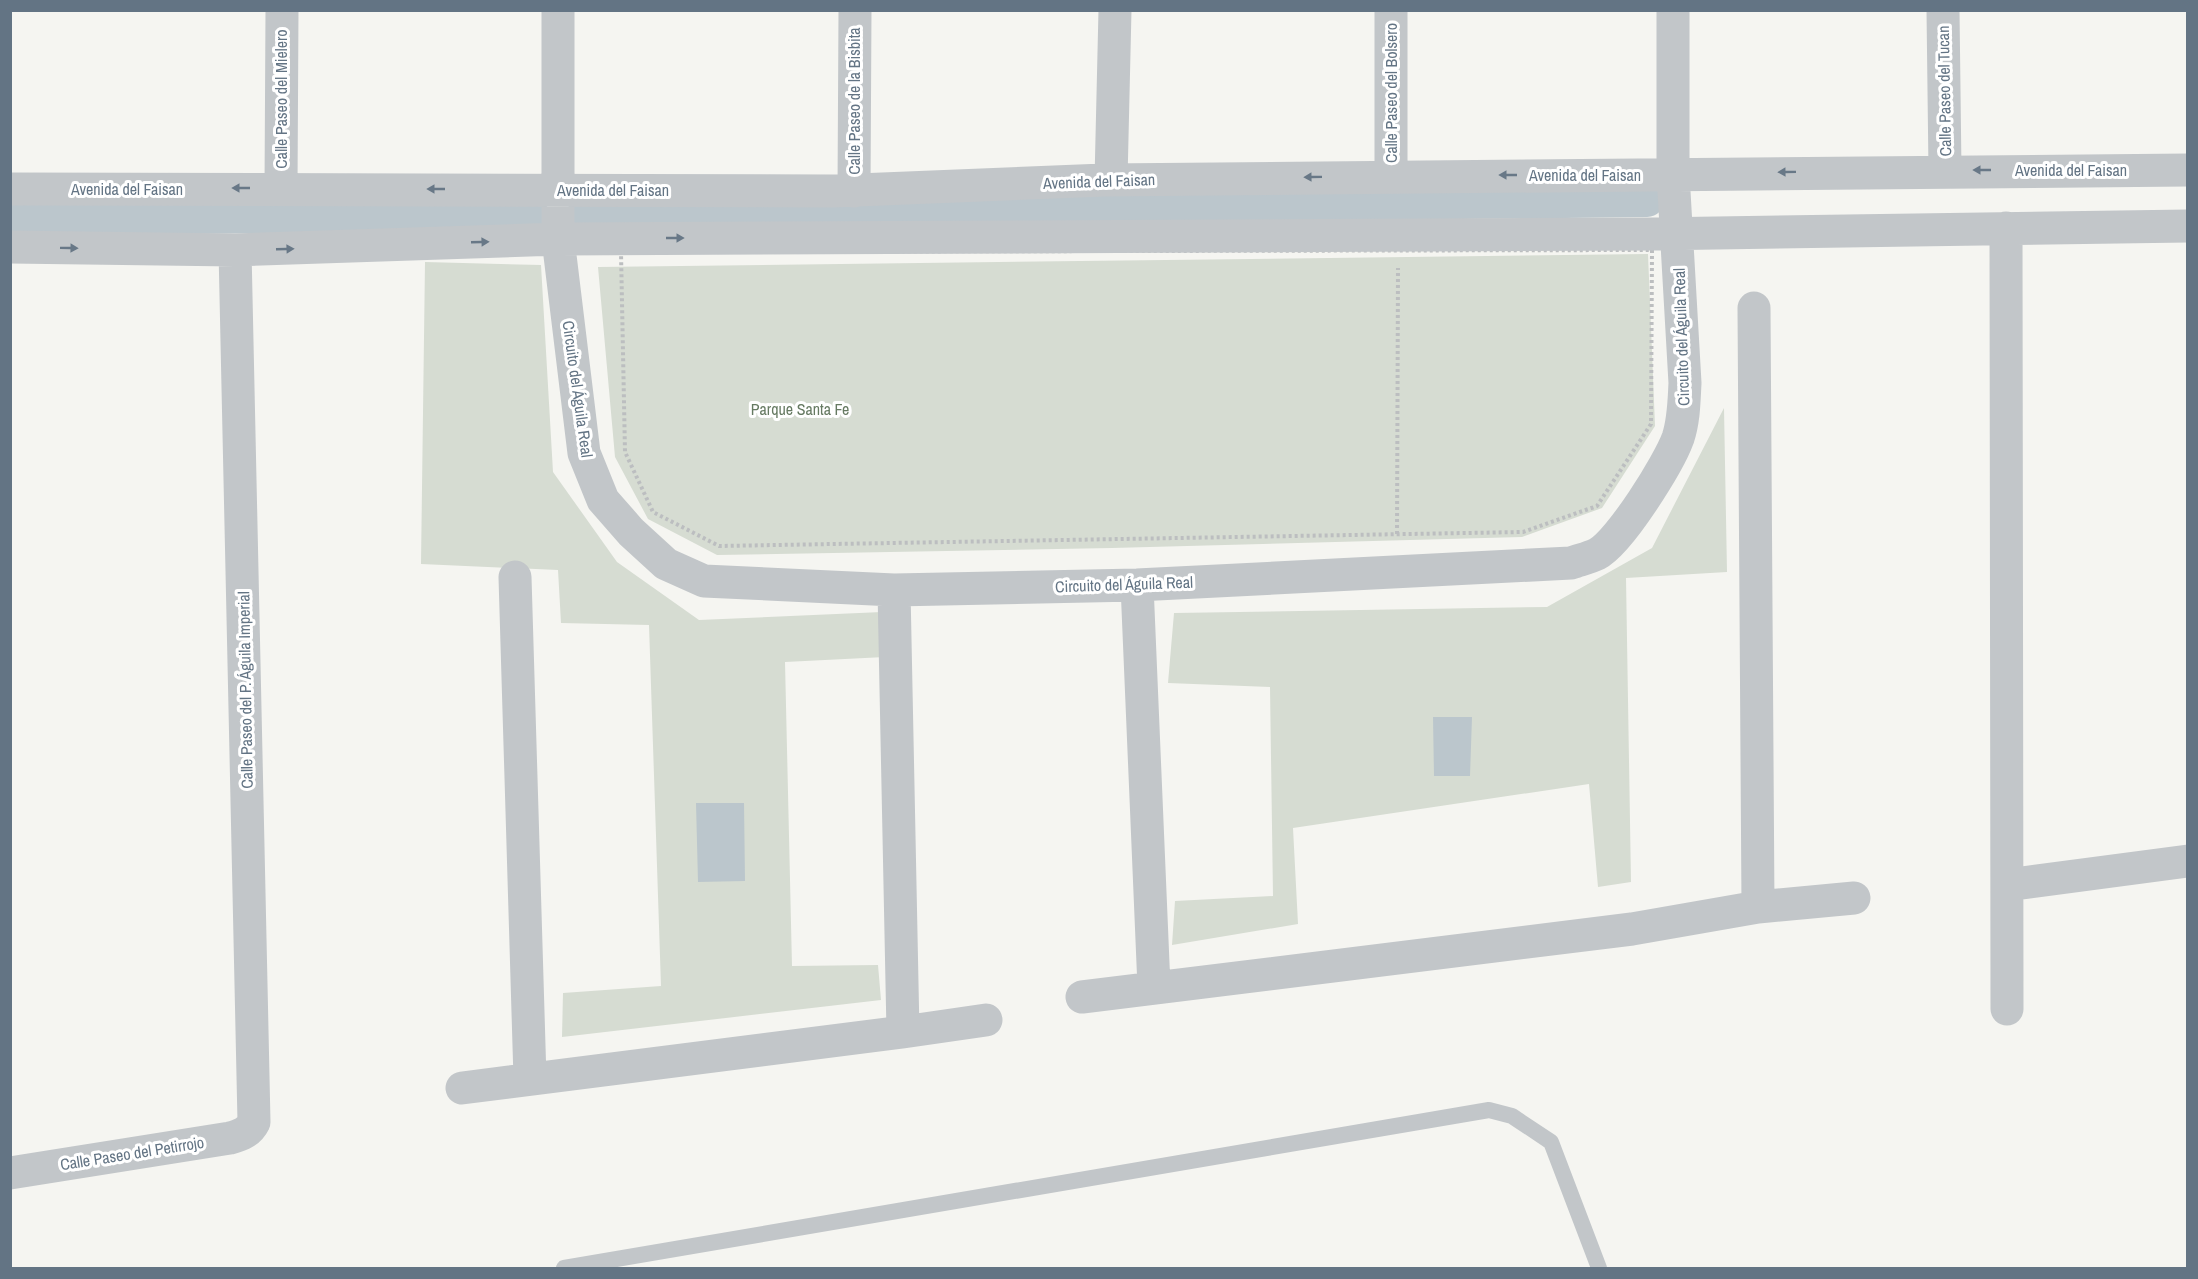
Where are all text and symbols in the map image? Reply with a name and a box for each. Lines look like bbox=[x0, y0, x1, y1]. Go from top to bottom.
street label: Calle Paseo del Bolsero bbox=[1380, 23, 1402, 163]
street label: Calle Paseo del Tucan bbox=[1932, 25, 1956, 157]
street label: Calle Paseo de la Bisbita bbox=[843, 27, 865, 175]
street label: Calle Paseo del Mielero bbox=[270, 29, 292, 169]
street label: Avenida del Faisan bbox=[2014, 159, 2127, 181]
street label: Avenida del Faisan bbox=[1528, 164, 1641, 186]
one-way arrow bbox=[1973, 165, 1992, 175]
street label: Avenida del Faisan bbox=[1042, 168, 1155, 194]
one-way arrow bbox=[1778, 168, 1797, 177]
one-way arrow bbox=[1499, 170, 1518, 180]
one-way arrow bbox=[1304, 172, 1323, 182]
street label: Avenida del Faisan bbox=[70, 178, 183, 200]
street label: Avenida del Faisan bbox=[556, 179, 669, 201]
one-way arrow bbox=[232, 183, 251, 193]
one-way arrow bbox=[427, 184, 446, 194]
one-way arrow bbox=[665, 233, 684, 243]
one-way arrow bbox=[470, 237, 489, 247]
one-way arrow bbox=[59, 243, 78, 253]
one-way arrow bbox=[275, 244, 294, 253]
street label: Circuito del Águila Real bbox=[1668, 268, 1694, 406]
street label: Circuito del Águila Real bbox=[558, 319, 598, 459]
park label: Parque Santa Fe bbox=[751, 398, 849, 420]
street label: Circuito del Águila Real bbox=[1055, 571, 1193, 597]
street label: Calle Paseo del P. Águila Imperial bbox=[232, 591, 258, 789]
street label: Calle Paseo del Petirrojo bbox=[59, 1131, 205, 1175]

